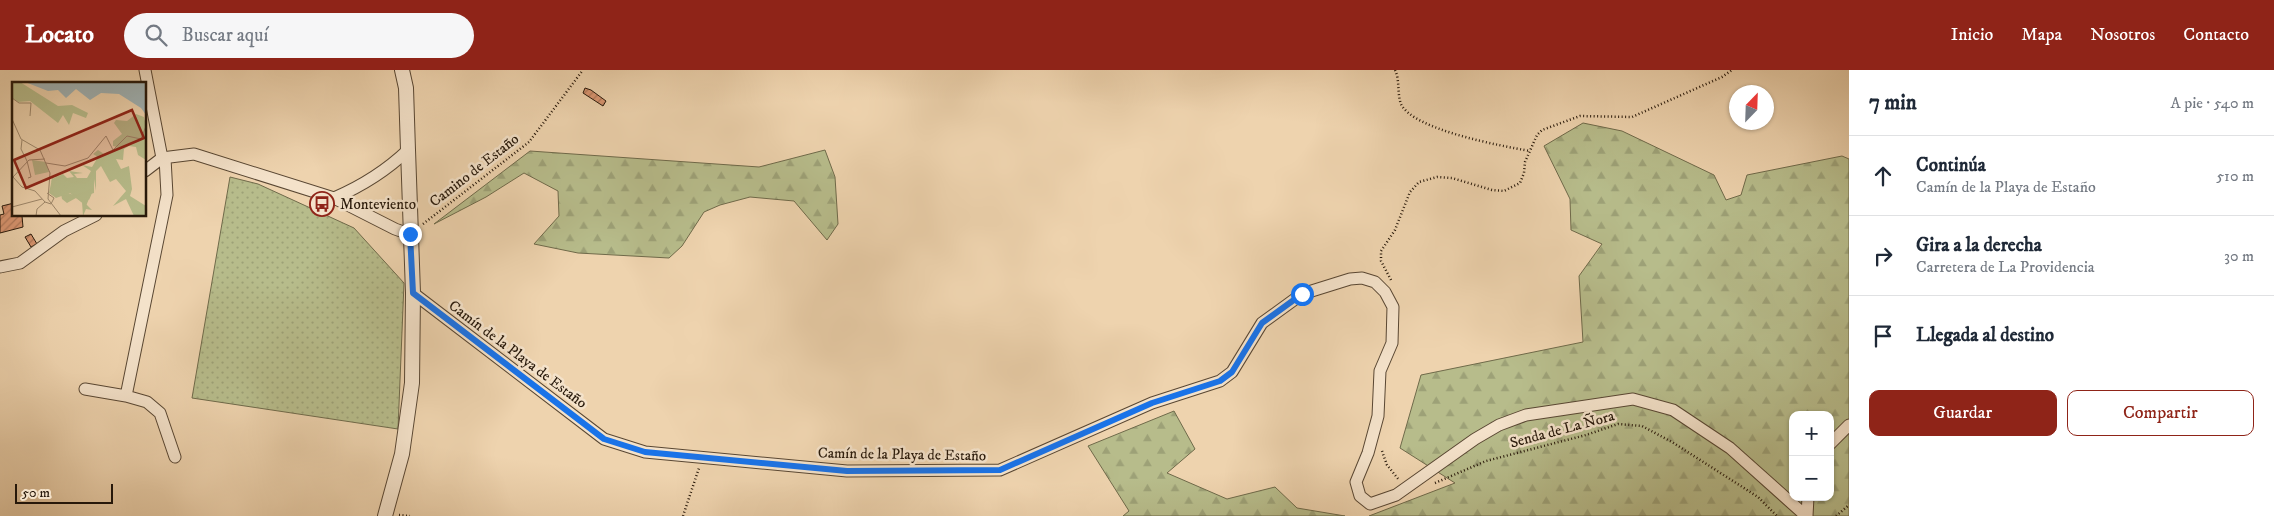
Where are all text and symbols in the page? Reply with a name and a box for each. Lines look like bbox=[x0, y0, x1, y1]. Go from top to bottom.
search box bbox=[124, 13, 474, 58]
text: Locato bbox=[25, 20, 94, 50]
icon: search bbox=[142, 21, 170, 49]
text: Buscar aquí bbox=[182, 24, 268, 47]
text: Inicio bbox=[1951, 24, 1993, 46]
text: Mapa bbox=[2021, 24, 2062, 46]
text: Nosotros bbox=[2090, 24, 2155, 46]
text: Contacto bbox=[2183, 24, 2249, 46]
inset map bbox=[12, 82, 146, 216]
north arrow bbox=[1729, 85, 1774, 130]
text: 7 min bbox=[1869, 90, 1917, 116]
text: A pie · 540 m bbox=[2171, 93, 2254, 113]
street label: Camino de Estaño bbox=[426, 129, 523, 211]
text: Continúa bbox=[1916, 154, 1986, 177]
icon: ahead bbox=[1869, 162, 1897, 190]
text: 510 m bbox=[2216, 166, 2254, 186]
text: Camín de la Playa de Estaño bbox=[1916, 177, 2096, 197]
bus stop icon: Monteviento bbox=[309, 191, 335, 217]
place label: Monteviento bbox=[340, 195, 416, 214]
route end bbox=[399, 223, 422, 246]
text: Gira a la derecha bbox=[1916, 234, 2042, 257]
icon: right bbox=[1869, 242, 1897, 270]
text: 30 m bbox=[2224, 246, 2254, 266]
text: Carretera de La Providencia bbox=[1916, 257, 2095, 277]
route start bbox=[1291, 283, 1314, 306]
street label: Camín de la Playa de Estaño bbox=[445, 296, 591, 413]
icon: arrive bbox=[1869, 322, 1897, 350]
text: Llegada al destino bbox=[1916, 324, 2054, 347]
button: Guardar bbox=[1869, 390, 2057, 436]
button: Compartir bbox=[2067, 390, 2254, 436]
street label: Senda de La Ñora bbox=[1508, 405, 1617, 453]
map controls bbox=[1789, 411, 1834, 501]
button: + bbox=[1789, 411, 1834, 456]
street label: Camín de la Playa de Estaño bbox=[818, 444, 986, 465]
button: − bbox=[1789, 456, 1834, 501]
scale bar bbox=[15, 481, 112, 504]
text: 50 m bbox=[22, 484, 50, 502]

